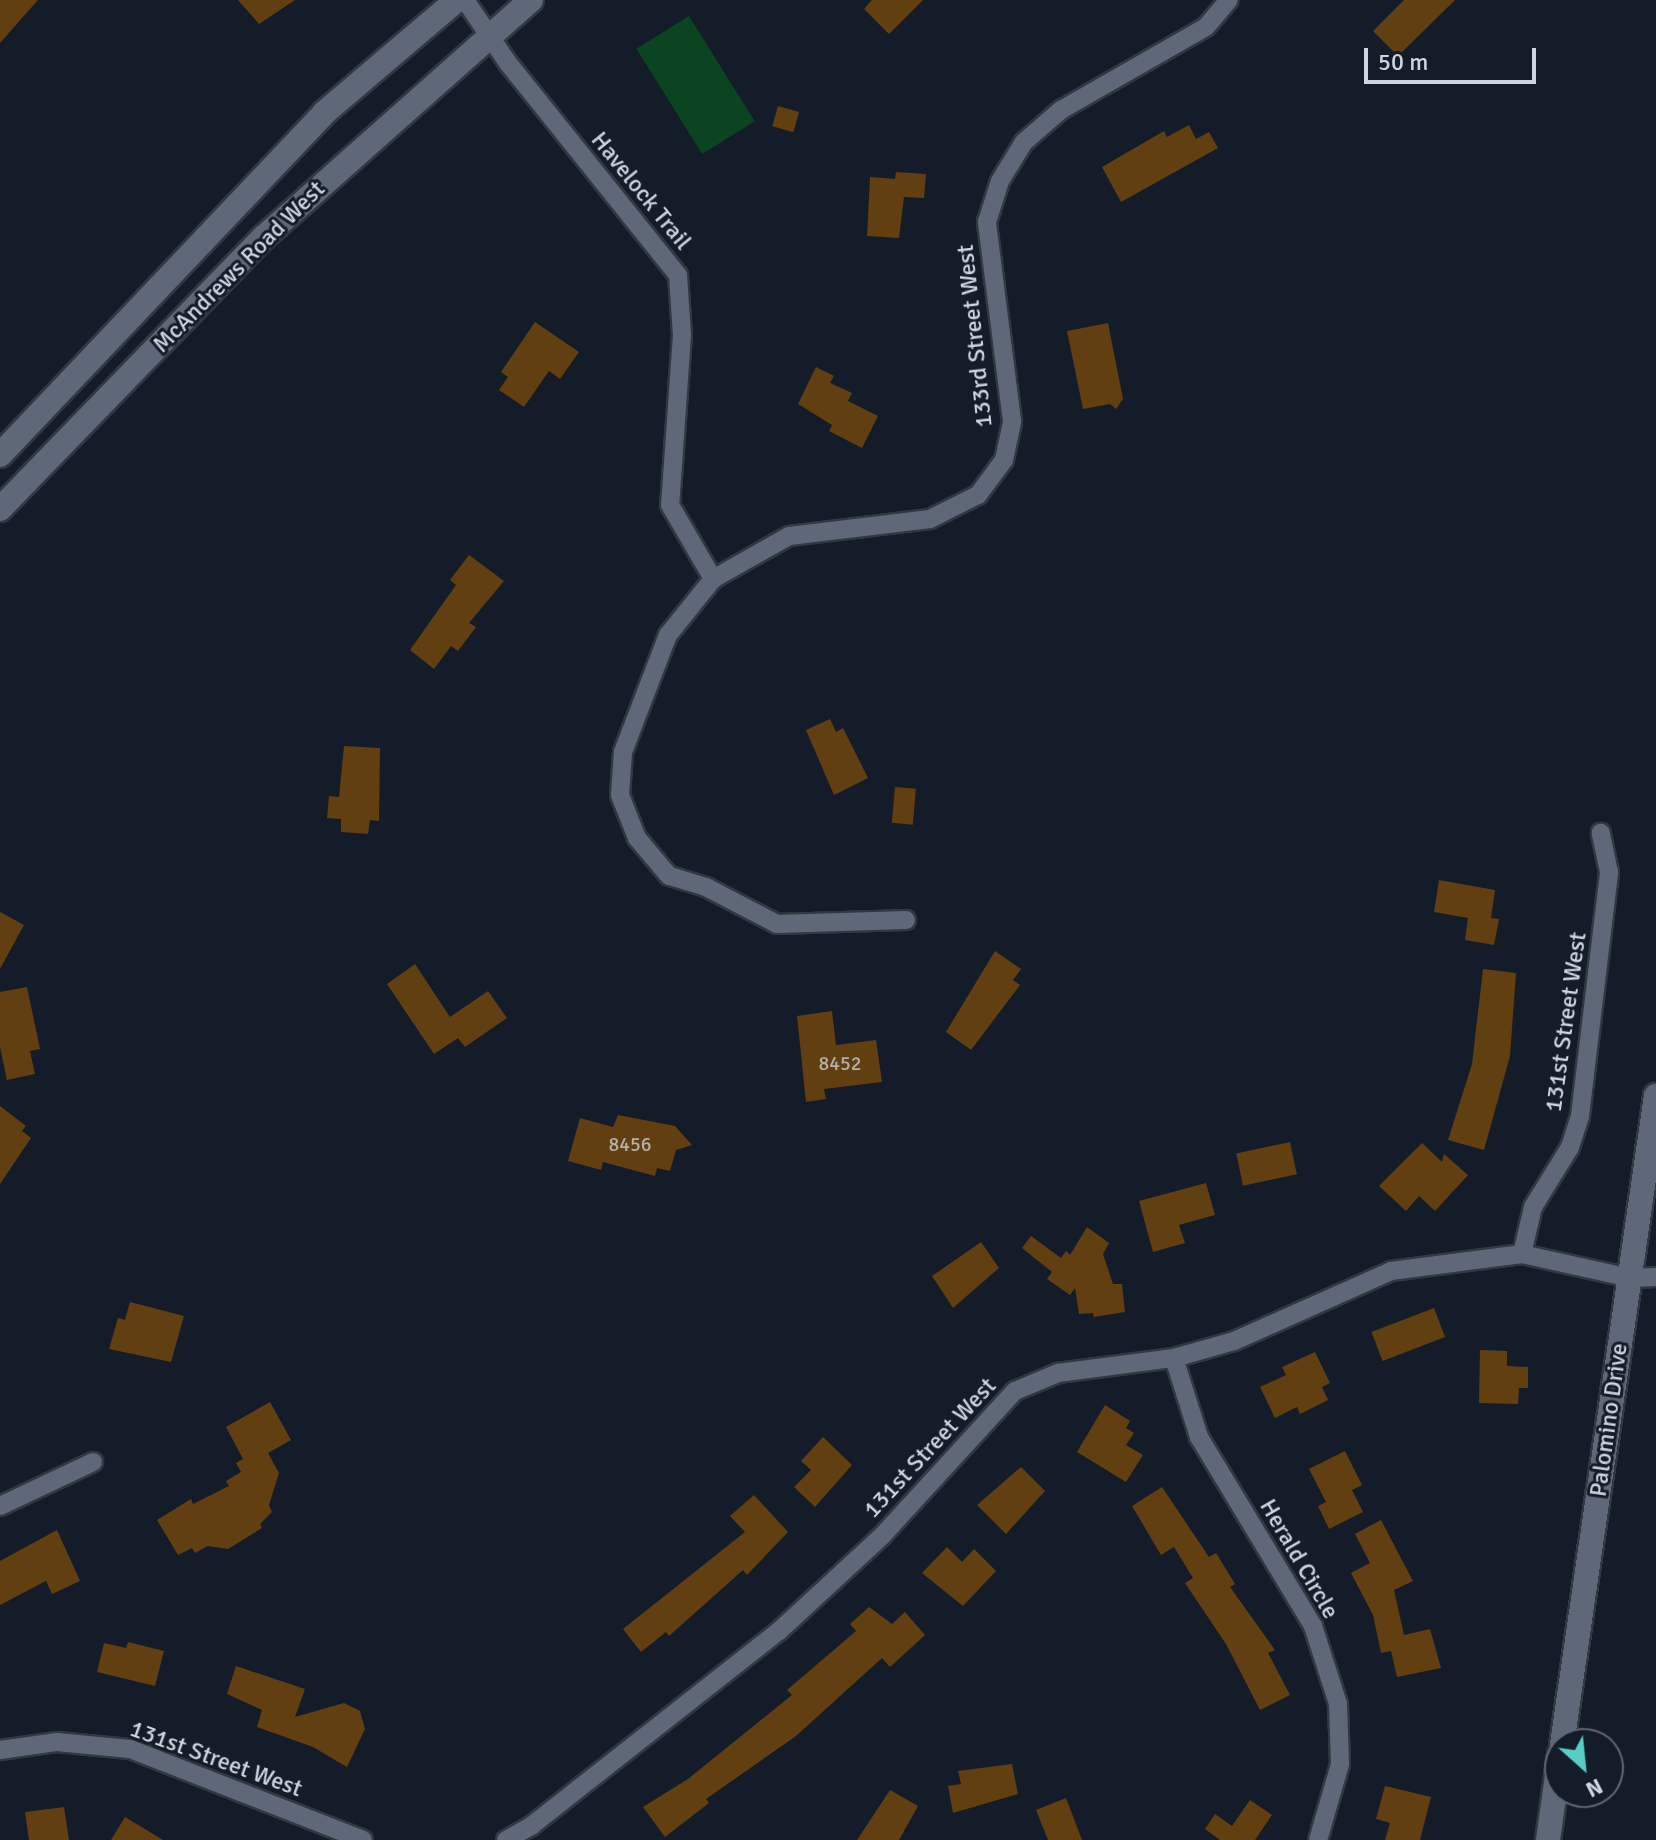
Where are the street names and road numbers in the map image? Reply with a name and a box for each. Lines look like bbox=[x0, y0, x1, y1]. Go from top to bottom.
street label: Havelock Trail bbox=[585, 126, 697, 256]
street label: McAndrews Road West bbox=[147, 175, 331, 359]
street label: 133rd Street West bbox=[951, 243, 999, 429]
street label: 131st Street West bbox=[1539, 930, 1593, 1114]
street label: Palomino Drive bbox=[1584, 1341, 1634, 1499]
street label: 131st Street West bbox=[858, 1372, 1002, 1524]
street label: Herald Circle bbox=[1253, 1494, 1345, 1624]
street label: 131st Street West bbox=[126, 1714, 306, 1804]

